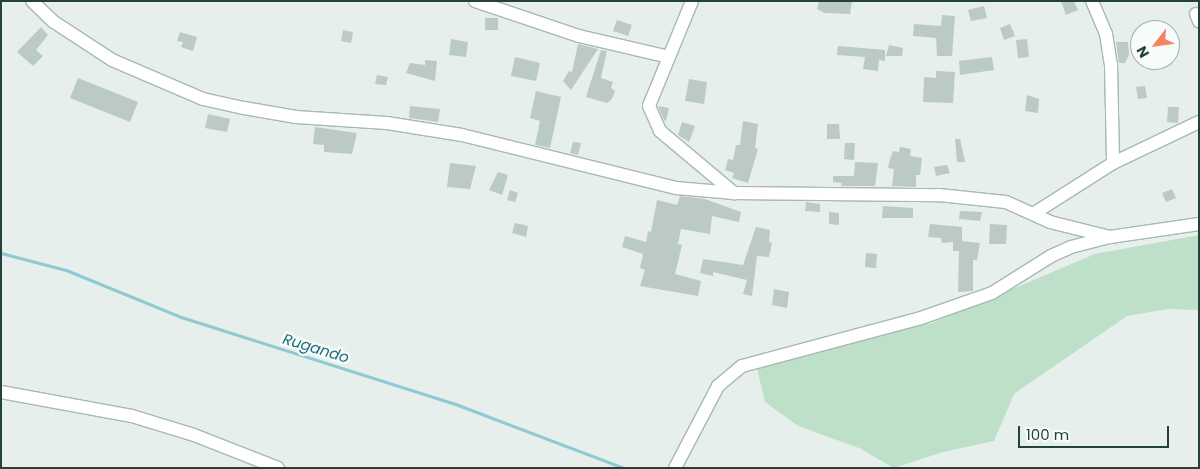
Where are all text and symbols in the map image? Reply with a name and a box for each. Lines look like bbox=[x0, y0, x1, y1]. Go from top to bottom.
north arrow bbox=[1130, 20, 1180, 70]
text: N bbox=[1132, 42, 1154, 62]
water label: Rugando bbox=[281, 329, 351, 367]
scale bar bbox=[1020, 416, 1171, 448]
text: 100 m bbox=[1026, 424, 1069, 445]

